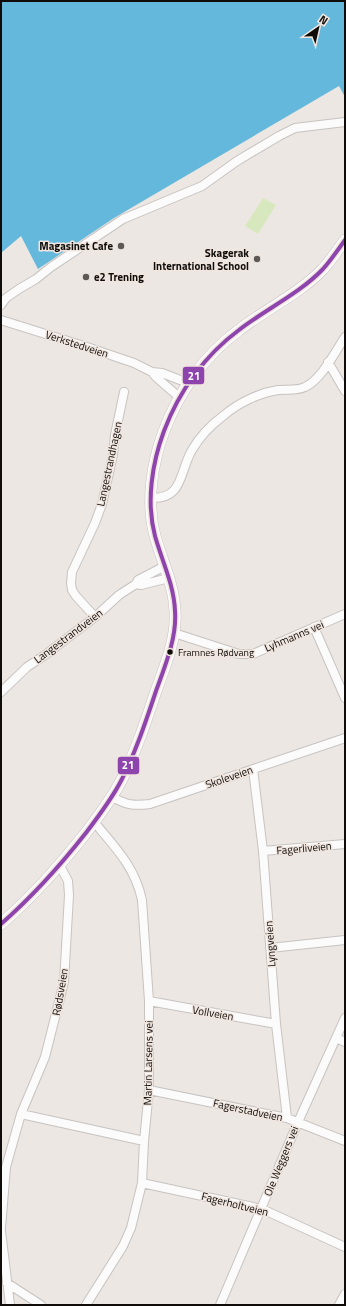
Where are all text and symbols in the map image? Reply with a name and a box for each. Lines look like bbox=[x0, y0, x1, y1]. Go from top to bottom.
north arrow bbox=[298, 8, 338, 48]
text: N bbox=[316, 11, 331, 28]
place label: Magasinet Cafe bbox=[39, 238, 113, 254]
marker: Magasinet Cafe bbox=[116, 241, 126, 251]
place label: Skagerak International School bbox=[153, 245, 249, 274]
marker: Skagerak International School bbox=[252, 254, 262, 264]
place label: e2 Trening bbox=[94, 269, 144, 285]
marker: e2 Trening bbox=[81, 272, 91, 282]
street label: Verkstedveien bbox=[43, 326, 111, 362]
line badge: 21 bbox=[182, 366, 205, 385]
text: 21 bbox=[188, 368, 200, 384]
street label: Langestrandhagen bbox=[92, 420, 126, 508]
street label: Langestrandveien bbox=[30, 605, 106, 667]
street label: Lyhmanns vei bbox=[262, 616, 326, 656]
place label: Framnes Rødvang bbox=[178, 645, 254, 660]
marker: Framnes Rødvang bbox=[165, 647, 175, 657]
line badge: 21 bbox=[117, 756, 140, 775]
text: 21 bbox=[122, 757, 134, 773]
street label: Skoleveien bbox=[203, 761, 255, 793]
street label: Fagerliveien bbox=[276, 838, 332, 858]
street label: Lyngveien bbox=[260, 920, 280, 968]
street label: Rødsveien bbox=[48, 967, 72, 1017]
street label: Vollveien bbox=[191, 1002, 235, 1025]
street label: Martin Larsens vei bbox=[139, 1020, 157, 1106]
street label: Fagerstadveien bbox=[212, 1095, 284, 1125]
street label: Ole Weggers vei bbox=[260, 1124, 302, 1198]
street label: Fagerholtveien bbox=[200, 1188, 270, 1220]

